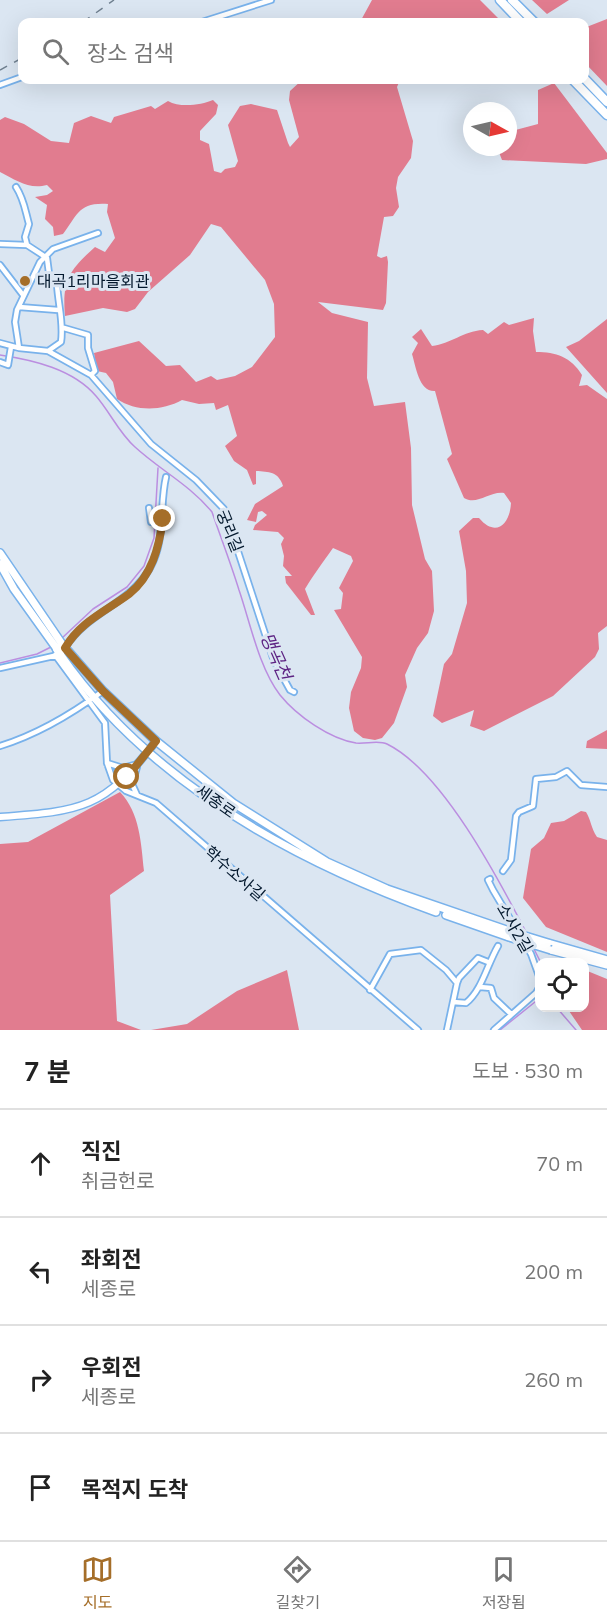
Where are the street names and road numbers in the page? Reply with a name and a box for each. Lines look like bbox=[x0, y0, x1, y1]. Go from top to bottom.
street label: 궁리길 bbox=[212, 507, 248, 555]
street label: 세종로 bbox=[192, 780, 240, 822]
street label: 학수소사길 bbox=[201, 841, 269, 905]
street label: 소사2길 bbox=[493, 900, 537, 956]

